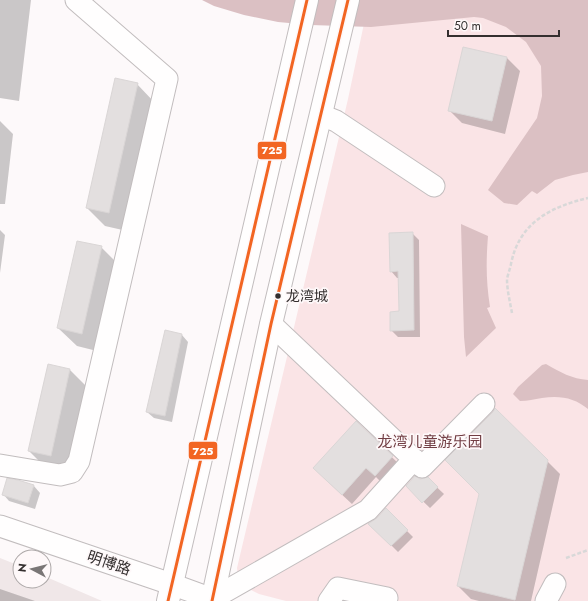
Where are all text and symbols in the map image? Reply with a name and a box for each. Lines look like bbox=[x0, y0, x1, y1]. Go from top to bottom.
scale bar bbox=[448, 12, 559, 38]
text: 50 m bbox=[454, 17, 481, 35]
line badge: 725 bbox=[257, 141, 287, 160]
text: 725 bbox=[262, 142, 282, 158]
place label: 龙湾城 bbox=[286, 286, 328, 306]
marker: 龙湾城 bbox=[273, 291, 283, 301]
park label: 龙湾儿童游乐园 bbox=[377, 431, 483, 453]
line badge: 725 bbox=[188, 441, 218, 460]
text: 725 bbox=[193, 443, 213, 459]
street label: 明博路 bbox=[84, 545, 134, 581]
north arrow bbox=[12, 549, 52, 589]
text: N bbox=[14, 562, 31, 573]

